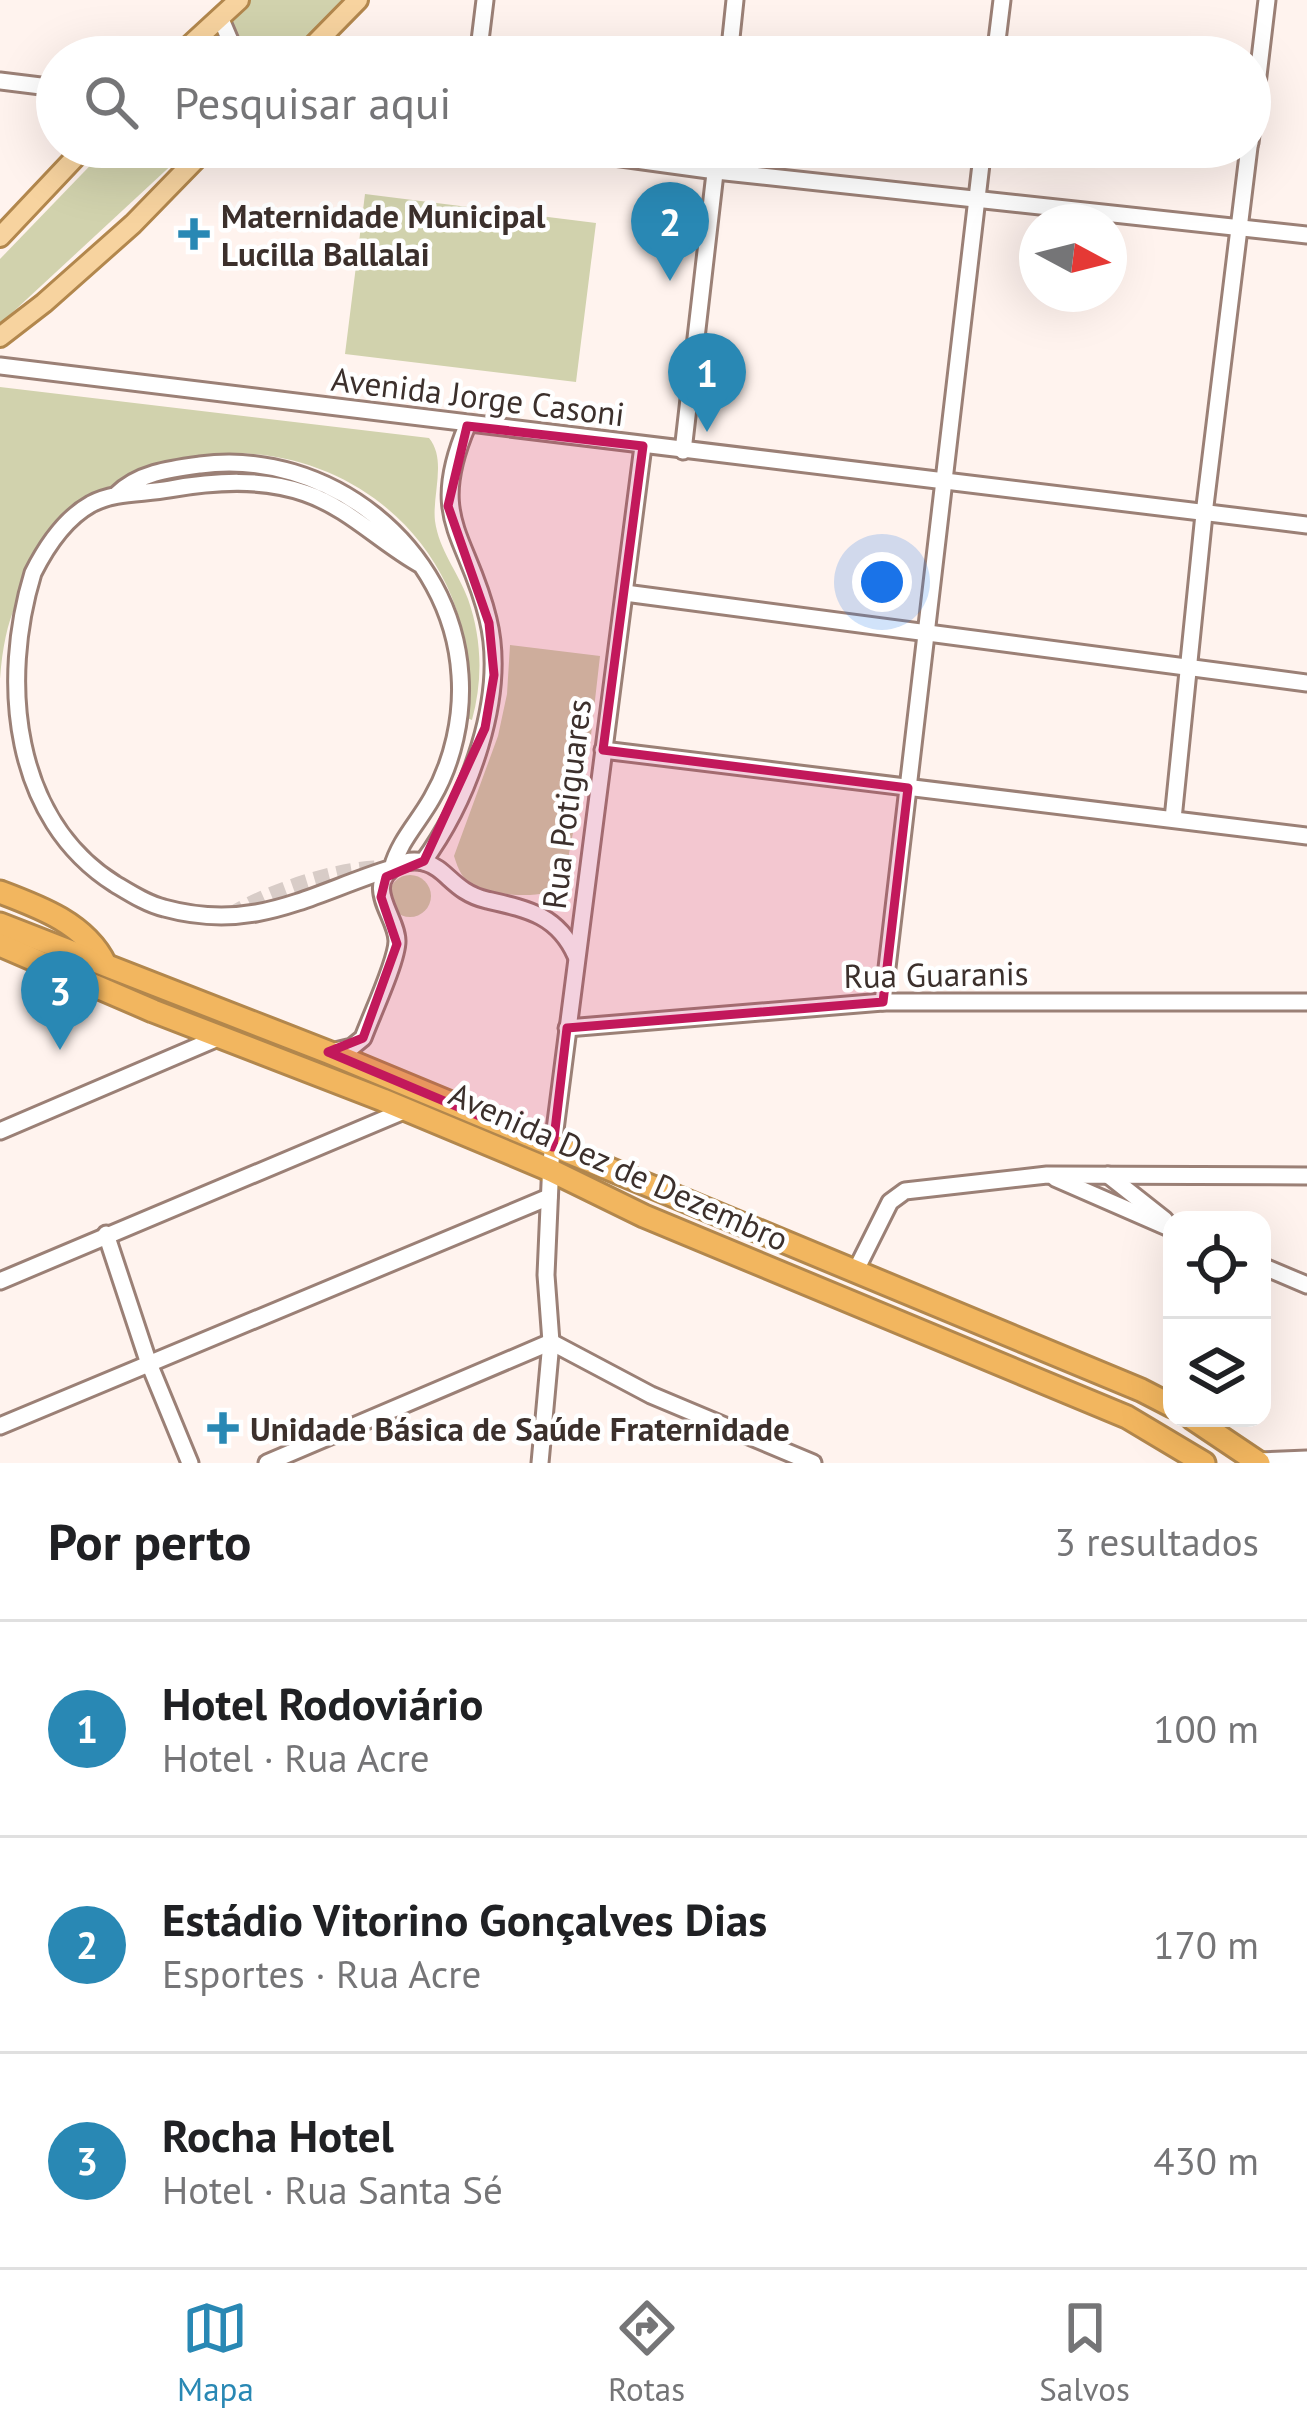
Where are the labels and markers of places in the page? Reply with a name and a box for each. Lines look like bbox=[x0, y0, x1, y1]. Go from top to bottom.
pin: 2 bbox=[631, 182, 709, 281]
place label: Maternidade Municipal Lucilla Ballalai bbox=[221, 194, 546, 275]
marker: Maternidade Municipal Lucilla Ballalai bbox=[178, 218, 210, 250]
pin: 1 bbox=[668, 333, 746, 432]
pin: 3 bbox=[21, 951, 99, 1050]
place label: Unidade Básica de Saúde Fraternidade bbox=[250, 1407, 790, 1450]
marker: Unidade Básica de Saúde Fraternidade bbox=[207, 1412, 239, 1444]

